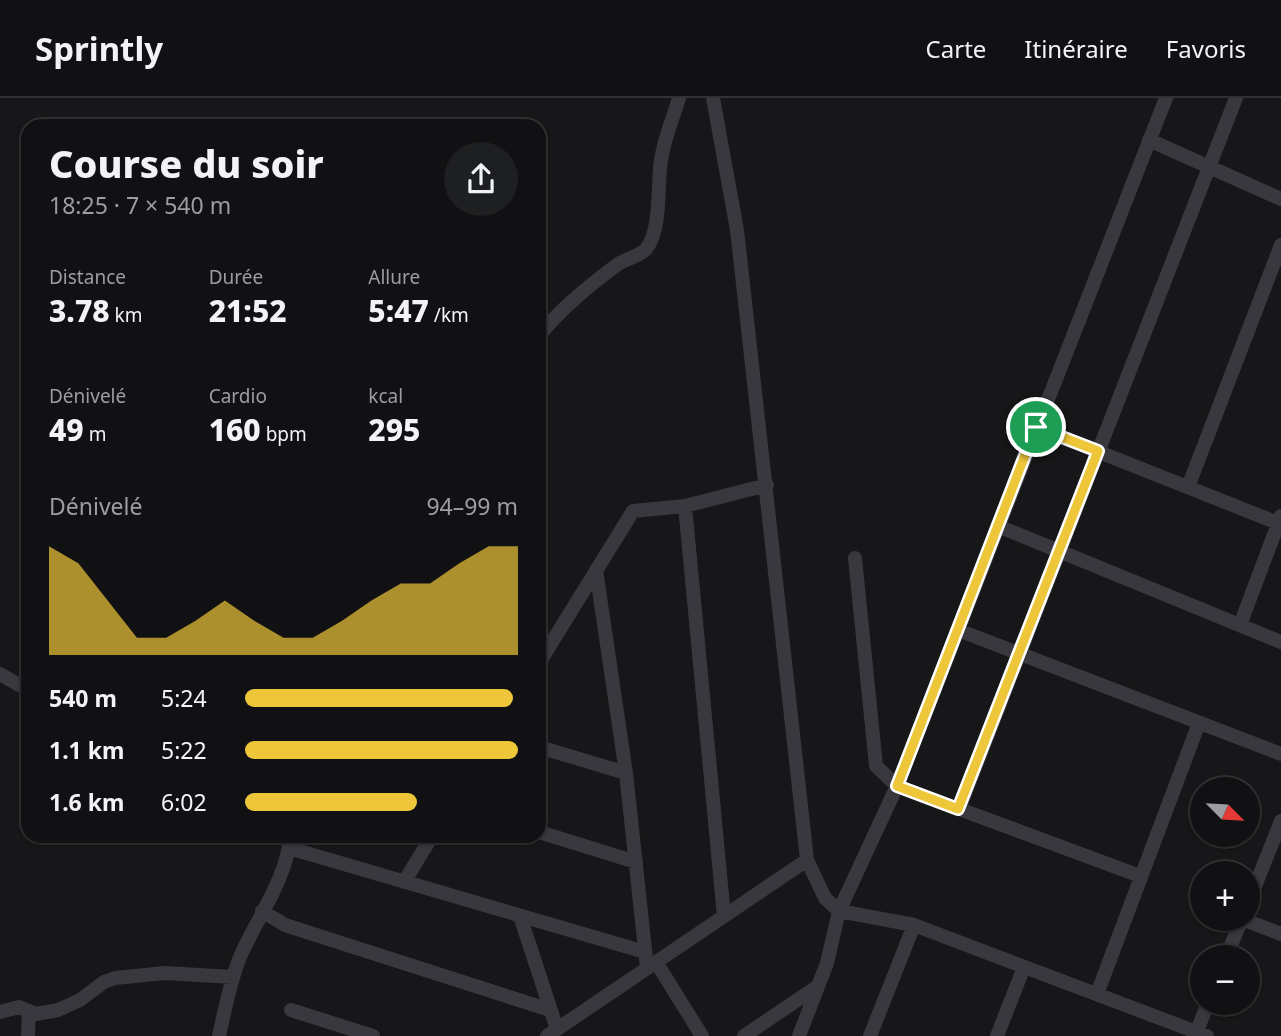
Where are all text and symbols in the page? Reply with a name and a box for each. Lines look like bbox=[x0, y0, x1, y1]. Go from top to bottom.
text: Sprintly bbox=[35, 26, 163, 71]
text: Carte bbox=[926, 32, 986, 65]
text: Itinéraire bbox=[1024, 32, 1128, 65]
text: Favoris bbox=[1166, 32, 1246, 65]
text: Course du soir bbox=[49, 137, 324, 189]
button: share bbox=[444, 142, 518, 216]
text: 18:25 · 7 × 540 m bbox=[49, 189, 231, 221]
text: Distance bbox=[49, 264, 126, 290]
text: Durée bbox=[209, 264, 263, 290]
text: Allure bbox=[368, 264, 420, 290]
text: 3.78 bbox=[49, 290, 110, 331]
text: 21:52 bbox=[209, 290, 287, 331]
text: 5:47 bbox=[368, 290, 429, 331]
text: km bbox=[110, 302, 142, 328]
text: /km bbox=[429, 302, 469, 328]
text: Dénivelé bbox=[49, 383, 126, 409]
text: Cardio bbox=[209, 383, 267, 409]
text: kcal bbox=[368, 383, 403, 409]
pin bbox=[1006, 397, 1066, 457]
icon: arrive bbox=[1017, 408, 1055, 446]
text: 49 bbox=[49, 409, 84, 450]
text: 160 bbox=[209, 409, 261, 450]
text: 295 bbox=[368, 409, 420, 450]
text: m bbox=[84, 421, 106, 447]
text: bpm bbox=[261, 421, 307, 447]
text: Dénivelé bbox=[49, 490, 142, 522]
text: 94–99 m bbox=[426, 490, 518, 522]
text: 540 m bbox=[49, 682, 117, 714]
text: 5:24 bbox=[161, 682, 207, 714]
text: 1.1 km bbox=[49, 734, 124, 766]
text: 5:22 bbox=[161, 734, 207, 766]
north arrow bbox=[1190, 777, 1260, 847]
map controls bbox=[1190, 777, 1260, 1015]
text: 1.6 km bbox=[49, 786, 124, 818]
text: 6:02 bbox=[161, 786, 207, 818]
button: + bbox=[1190, 861, 1260, 931]
button: − bbox=[1190, 945, 1260, 1015]

